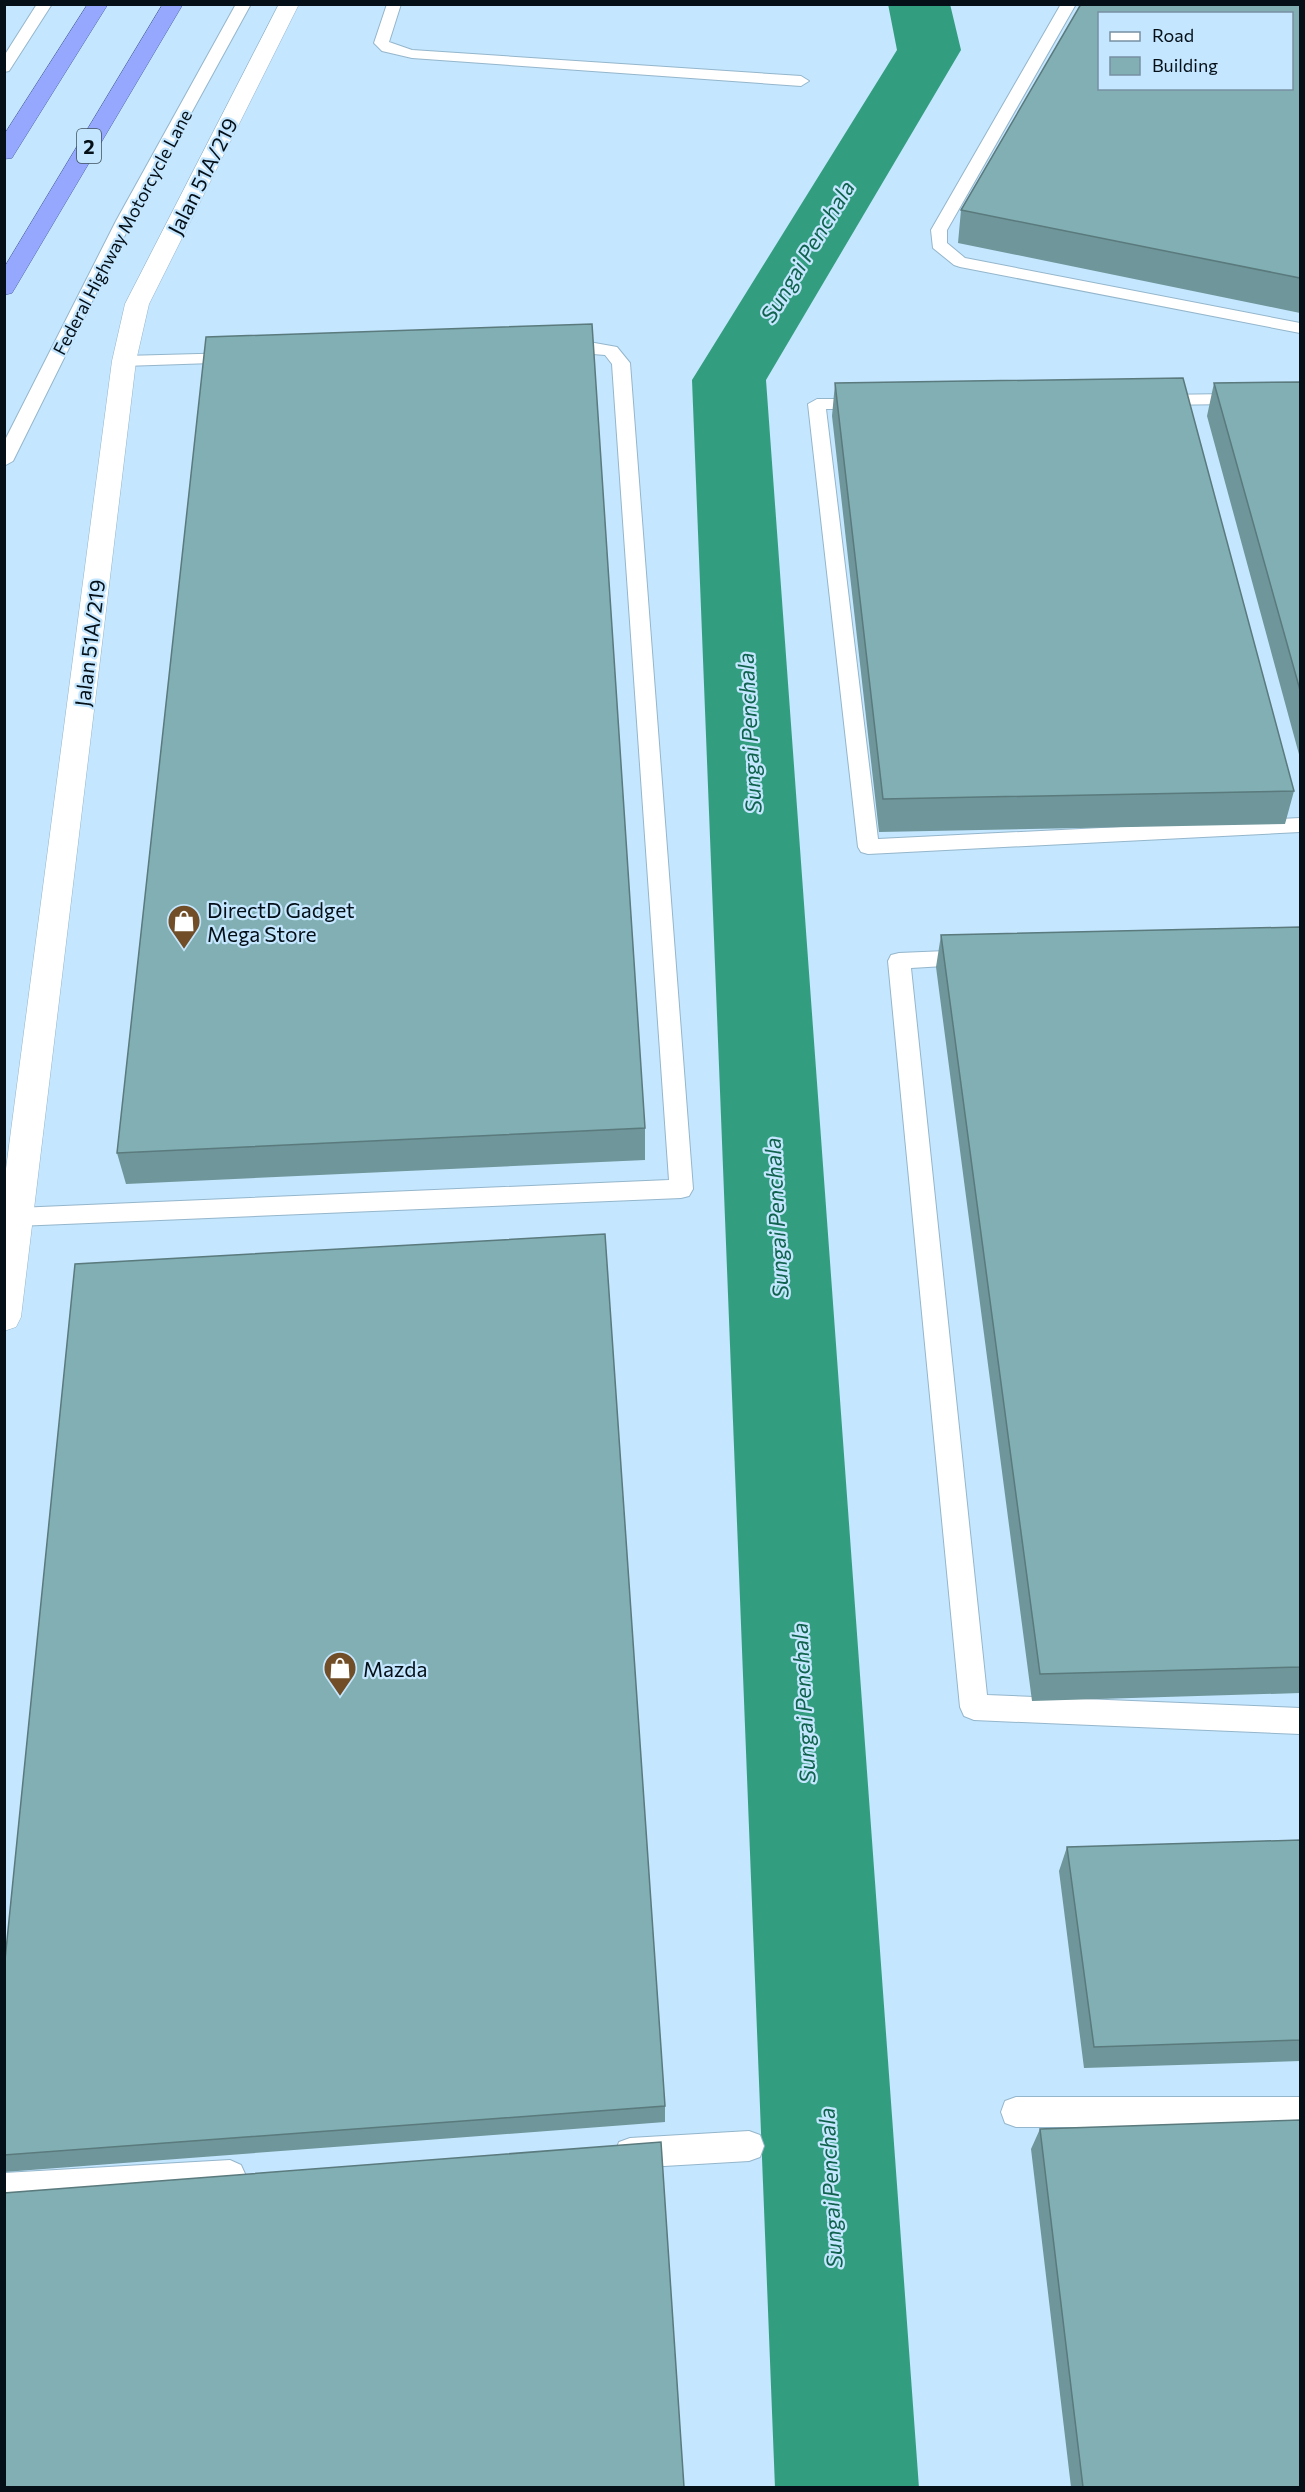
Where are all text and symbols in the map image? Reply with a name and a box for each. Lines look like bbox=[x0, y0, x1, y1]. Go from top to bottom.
legend bbox=[1098, 12, 1293, 90]
text: Road bbox=[1152, 24, 1194, 46]
text: Building bbox=[1152, 54, 1218, 76]
street label: Federal Highway Motorcycle Lane bbox=[48, 106, 196, 358]
street label: Jalan 51A/219 bbox=[162, 113, 242, 239]
road number: 2 bbox=[77, 129, 101, 163]
water label: Sungai Penchala bbox=[754, 175, 860, 327]
street label: Jalan 51A/219 bbox=[69, 578, 109, 708]
water label: Sungai Penchala bbox=[731, 652, 767, 814]
place label: DirectD Gadget Mega Store bbox=[207, 897, 355, 946]
shop icon: DirectD Gadget Mega Store bbox=[166, 903, 202, 950]
water label: Sungai Penchala bbox=[758, 1137, 794, 1299]
water label: Sungai Penchala bbox=[785, 1622, 821, 1784]
shop icon: Mazda bbox=[322, 1650, 358, 1697]
place label: Mazda bbox=[363, 1656, 427, 1681]
water label: Sungai Penchala bbox=[812, 2107, 848, 2269]

